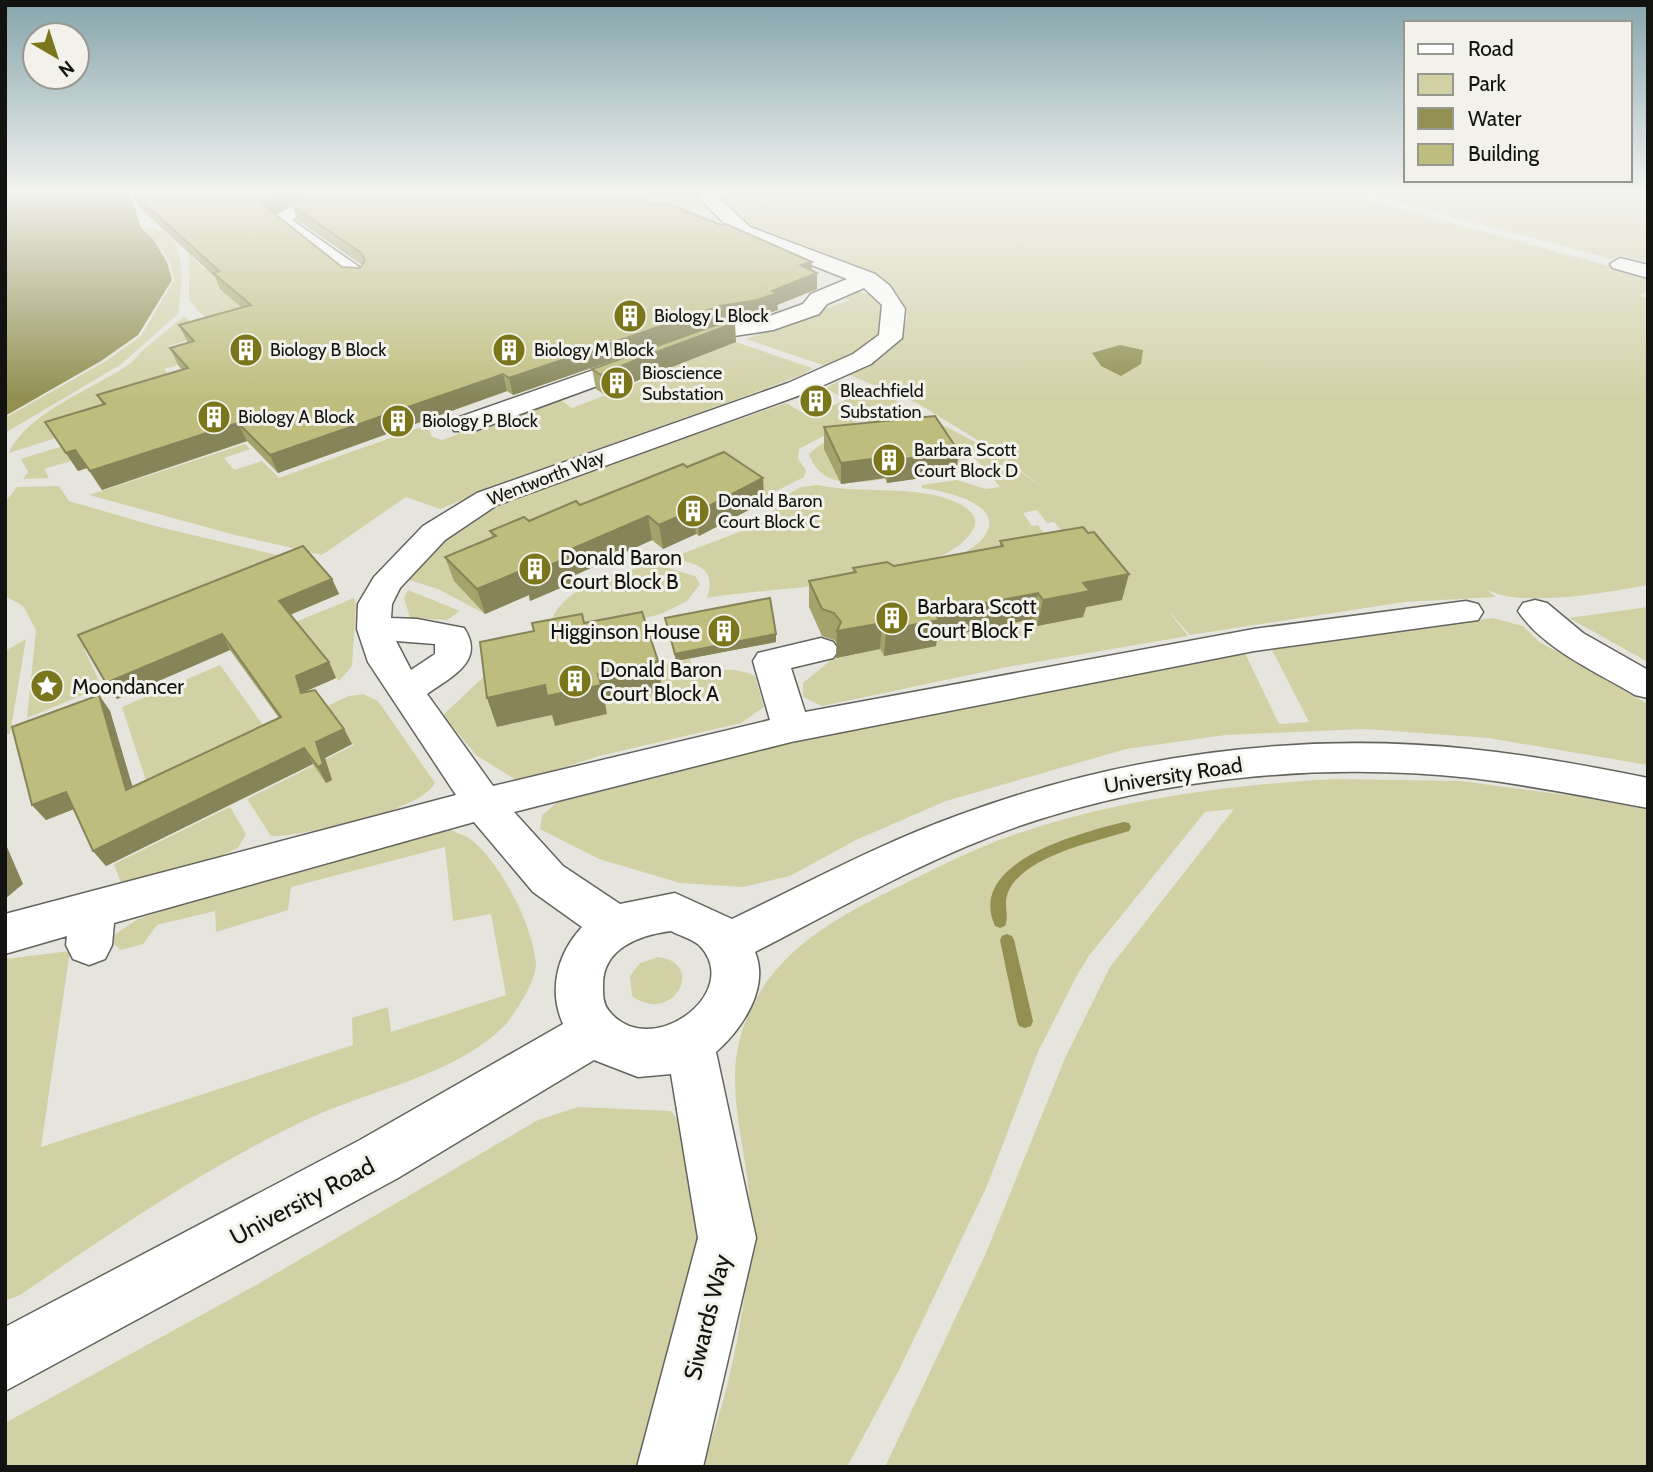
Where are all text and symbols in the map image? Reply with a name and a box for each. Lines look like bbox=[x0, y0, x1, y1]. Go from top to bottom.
north arrow bbox=[21, 21, 91, 91]
legend bbox=[1404, 21, 1632, 182]
text: Road bbox=[1468, 36, 1514, 61]
text: N bbox=[54, 56, 79, 82]
text: Park bbox=[1468, 71, 1506, 96]
text: Water bbox=[1468, 106, 1522, 131]
text: Building bbox=[1468, 141, 1540, 166]
building icon: Biology L Block bbox=[611, 297, 649, 335]
place label: Biology L Block bbox=[654, 305, 769, 327]
building icon: Biology B Block bbox=[227, 331, 265, 369]
building icon: Biology M Block bbox=[490, 331, 528, 369]
place label: Biology B Block bbox=[270, 339, 387, 361]
place label: Biology M Block bbox=[534, 339, 655, 361]
place label: Bioscience Substation bbox=[642, 362, 724, 405]
building icon: Bioscience Substation bbox=[598, 364, 636, 402]
place label: Bleachfield Substation bbox=[840, 380, 924, 423]
building icon: Bleachfield Substation bbox=[797, 382, 835, 420]
building icon: Biology A Block bbox=[195, 398, 233, 436]
building icon: Biology P Block bbox=[379, 402, 417, 440]
place label: Biology A Block bbox=[238, 406, 356, 428]
place label: Biology P Block bbox=[422, 410, 539, 432]
place label: Barbara Scott Court Block D bbox=[914, 439, 1018, 482]
building icon: Barbara Scott Court Block D bbox=[870, 441, 908, 479]
street label: Wentworth Way bbox=[484, 446, 608, 510]
place label: Donald Baron Court Block C bbox=[718, 490, 823, 533]
building icon: Donald Baron Court Block C bbox=[674, 492, 712, 530]
place label: Donald Baron Court Block B bbox=[560, 545, 682, 594]
building icon: Donald Baron Court Block B bbox=[516, 550, 554, 588]
place label: Barbara Scott Court Block F bbox=[917, 594, 1037, 643]
building icon: Barbara Scott Court Block F bbox=[873, 599, 911, 637]
building icon: Higginson House bbox=[705, 612, 743, 650]
place label: Higginson House bbox=[550, 619, 700, 644]
place label: Donald Baron Court Block A bbox=[600, 657, 722, 706]
building icon: Donald Baron Court Block A bbox=[556, 662, 594, 700]
place icon: Moondancer bbox=[28, 667, 66, 705]
place label: Moondancer bbox=[72, 674, 184, 699]
street label: University Road bbox=[1102, 752, 1244, 798]
street label: University Road bbox=[225, 1151, 379, 1251]
street label: Siwards Way bbox=[677, 1251, 737, 1383]

